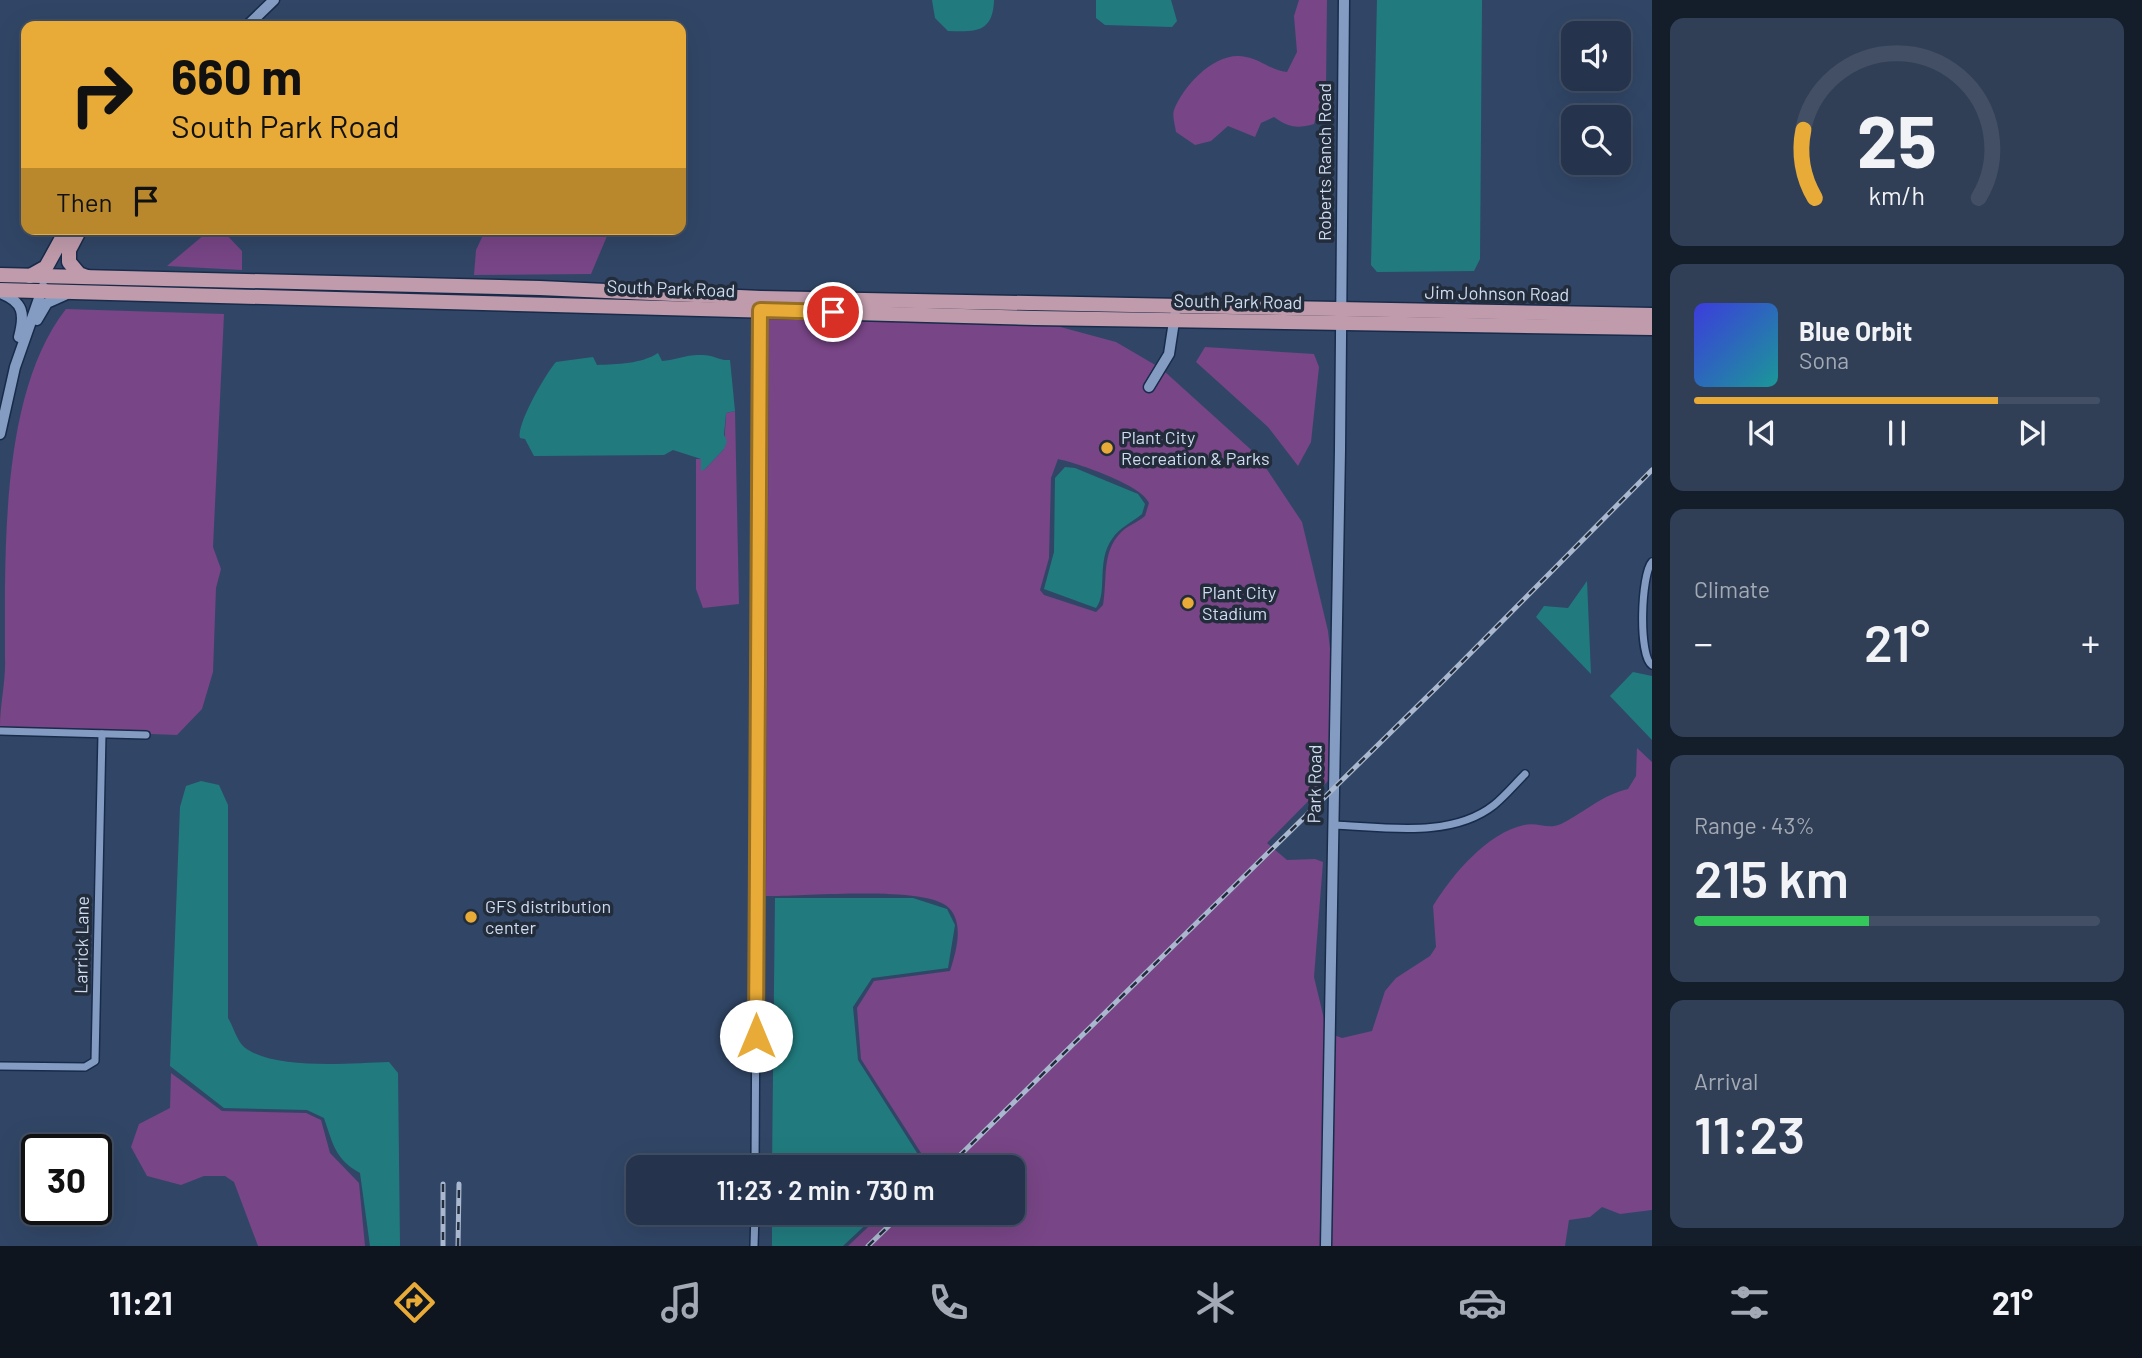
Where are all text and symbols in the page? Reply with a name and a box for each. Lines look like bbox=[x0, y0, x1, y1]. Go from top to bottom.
map controls bbox=[1561, 21, 1631, 175]
button: sound bbox=[1561, 21, 1631, 91]
text: 660 m bbox=[171, 46, 302, 105]
icon: right bbox=[56, 49, 147, 140]
street label: Roberts Ranch Road bbox=[1313, 83, 1335, 241]
text: 25 bbox=[1857, 95, 1937, 183]
button: search bbox=[1561, 105, 1631, 175]
text: South Park Road bbox=[171, 106, 400, 144]
text: km/h bbox=[1869, 180, 1925, 210]
icon: arrive bbox=[127, 182, 165, 220]
text: Then bbox=[56, 186, 113, 217]
street label: South Park Road bbox=[606, 275, 736, 301]
street label: Jim Johnson Road bbox=[1425, 281, 1570, 305]
pin bbox=[803, 282, 863, 342]
street label: South Park Road bbox=[1174, 289, 1302, 313]
icon: arrive bbox=[814, 293, 852, 331]
text: Blue Orbit bbox=[1799, 315, 1912, 346]
text: Sona bbox=[1799, 346, 1849, 374]
icon: previous bbox=[1743, 414, 1781, 452]
icon: pause bbox=[1878, 414, 1916, 452]
icon: next bbox=[2013, 414, 2051, 452]
place label: Plant City Recreation & Parks bbox=[1121, 426, 1270, 469]
marker: Plant City Recreation & Parks bbox=[1099, 440, 1115, 456]
text: Climate bbox=[1694, 575, 1770, 603]
place label: Plant City Stadium bbox=[1202, 581, 1276, 624]
marker: Plant City Stadium bbox=[1180, 595, 1196, 611]
text: 21° bbox=[1864, 610, 1930, 672]
text: − bbox=[1694, 619, 1713, 665]
text: + bbox=[2081, 619, 2100, 665]
street label: Park Road bbox=[1302, 744, 1326, 824]
text: Range · 43% bbox=[1694, 811, 1815, 839]
text: 215 km bbox=[1694, 846, 1849, 908]
place label: GFS distribution center bbox=[485, 895, 611, 938]
street label: Larrick Lane bbox=[69, 896, 93, 994]
marker: GFS distribution center bbox=[463, 909, 479, 925]
position arrow bbox=[719, 999, 793, 1073]
text: Arrival bbox=[1694, 1067, 1758, 1095]
text: 11:23 bbox=[1694, 1102, 1805, 1164]
speed limit sign: 30 bbox=[21, 1134, 112, 1225]
text: 11:23 · 2 min · 730 m bbox=[716, 1174, 935, 1205]
icon: directions bbox=[390, 1278, 439, 1327]
icon: music bbox=[657, 1278, 706, 1327]
icon: phone bbox=[924, 1278, 973, 1327]
icon: climate bbox=[1191, 1278, 1240, 1327]
icon: car bbox=[1458, 1278, 1507, 1327]
icon: filters bbox=[1725, 1278, 1774, 1327]
text: 11:21 bbox=[109, 1283, 173, 1321]
text: 21° bbox=[1992, 1283, 2033, 1321]

